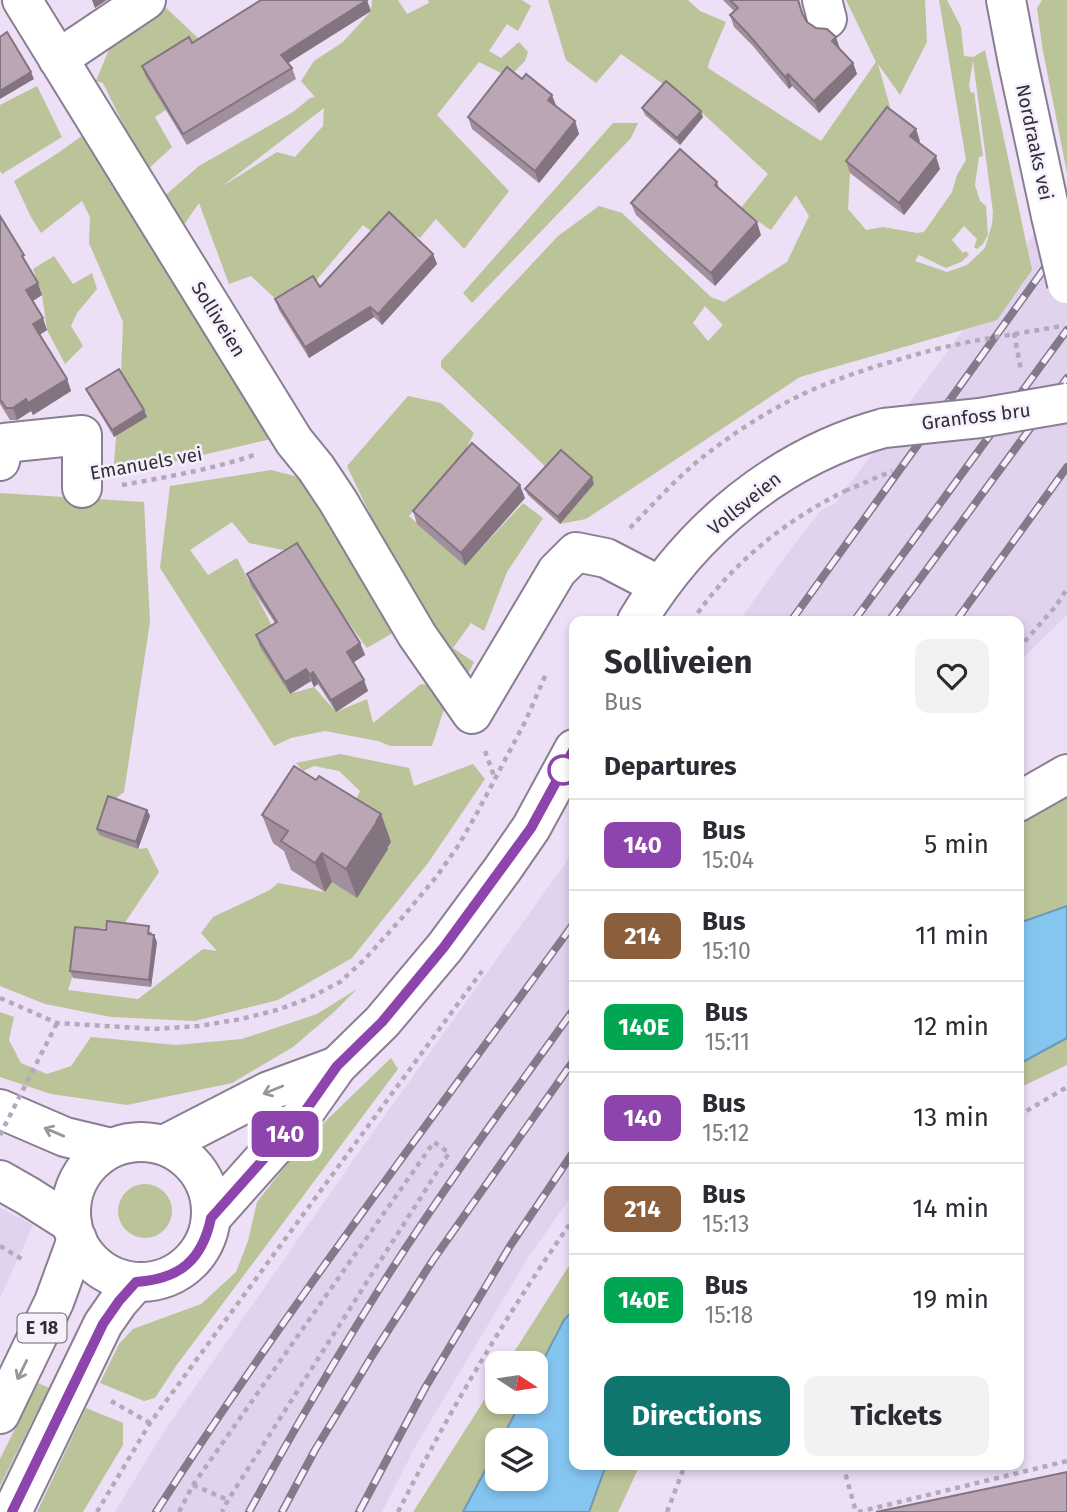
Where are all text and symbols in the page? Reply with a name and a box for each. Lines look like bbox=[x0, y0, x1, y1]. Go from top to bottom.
street label: Nordraaks vei bbox=[1011, 82, 1058, 202]
street label: Solliveien bbox=[186, 277, 251, 361]
street label: Granfoss bru bbox=[920, 398, 1032, 435]
street label: Emanuels vei bbox=[88, 442, 204, 485]
street label: Vollsveien bbox=[703, 467, 785, 540]
button: heart bbox=[915, 639, 989, 713]
text: Solliveien bbox=[604, 642, 753, 682]
text: Bus bbox=[604, 688, 642, 716]
text: Departures bbox=[604, 751, 737, 782]
unlabelled marker bbox=[548, 755, 578, 785]
text: Bus bbox=[702, 815, 745, 846]
text: 5 min bbox=[924, 829, 989, 860]
text: 140 bbox=[623, 831, 662, 859]
text: 15:04 bbox=[702, 846, 754, 874]
text: Bus bbox=[702, 906, 745, 937]
text: 11 min bbox=[915, 920, 989, 951]
text: 214 bbox=[624, 922, 661, 950]
text: 15:10 bbox=[702, 937, 751, 965]
text: Bus bbox=[704, 997, 748, 1028]
text: 12 min bbox=[913, 1011, 989, 1042]
text: 140E bbox=[618, 1013, 669, 1041]
text: 15:11 bbox=[704, 1028, 750, 1056]
one-way arrow bbox=[263, 1085, 284, 1098]
text: Bus bbox=[702, 1088, 745, 1119]
text: 13 min bbox=[913, 1102, 989, 1133]
text: 140 bbox=[623, 1104, 662, 1132]
line badge: 140 bbox=[245, 1111, 325, 1157]
text: 15:12 bbox=[702, 1119, 749, 1147]
text: 140 bbox=[266, 1120, 304, 1148]
one-way arrow bbox=[44, 1125, 65, 1138]
text: Bus bbox=[702, 1179, 745, 1210]
text: 14 min bbox=[912, 1193, 989, 1224]
text: 214 bbox=[624, 1195, 661, 1223]
text: 15:13 bbox=[702, 1210, 750, 1238]
text: Bus bbox=[704, 1270, 748, 1301]
text: 19 min bbox=[912, 1284, 989, 1315]
text: 140E bbox=[618, 1286, 669, 1314]
text: 15:18 bbox=[704, 1301, 753, 1329]
road number: E 18 bbox=[18, 1314, 66, 1343]
north arrow bbox=[485, 1351, 548, 1414]
map controls bbox=[485, 1351, 548, 1491]
one-way arrow bbox=[14, 1359, 28, 1380]
button: Directions bbox=[604, 1376, 790, 1456]
button: Tickets bbox=[804, 1376, 989, 1456]
button: layers bbox=[485, 1428, 548, 1491]

